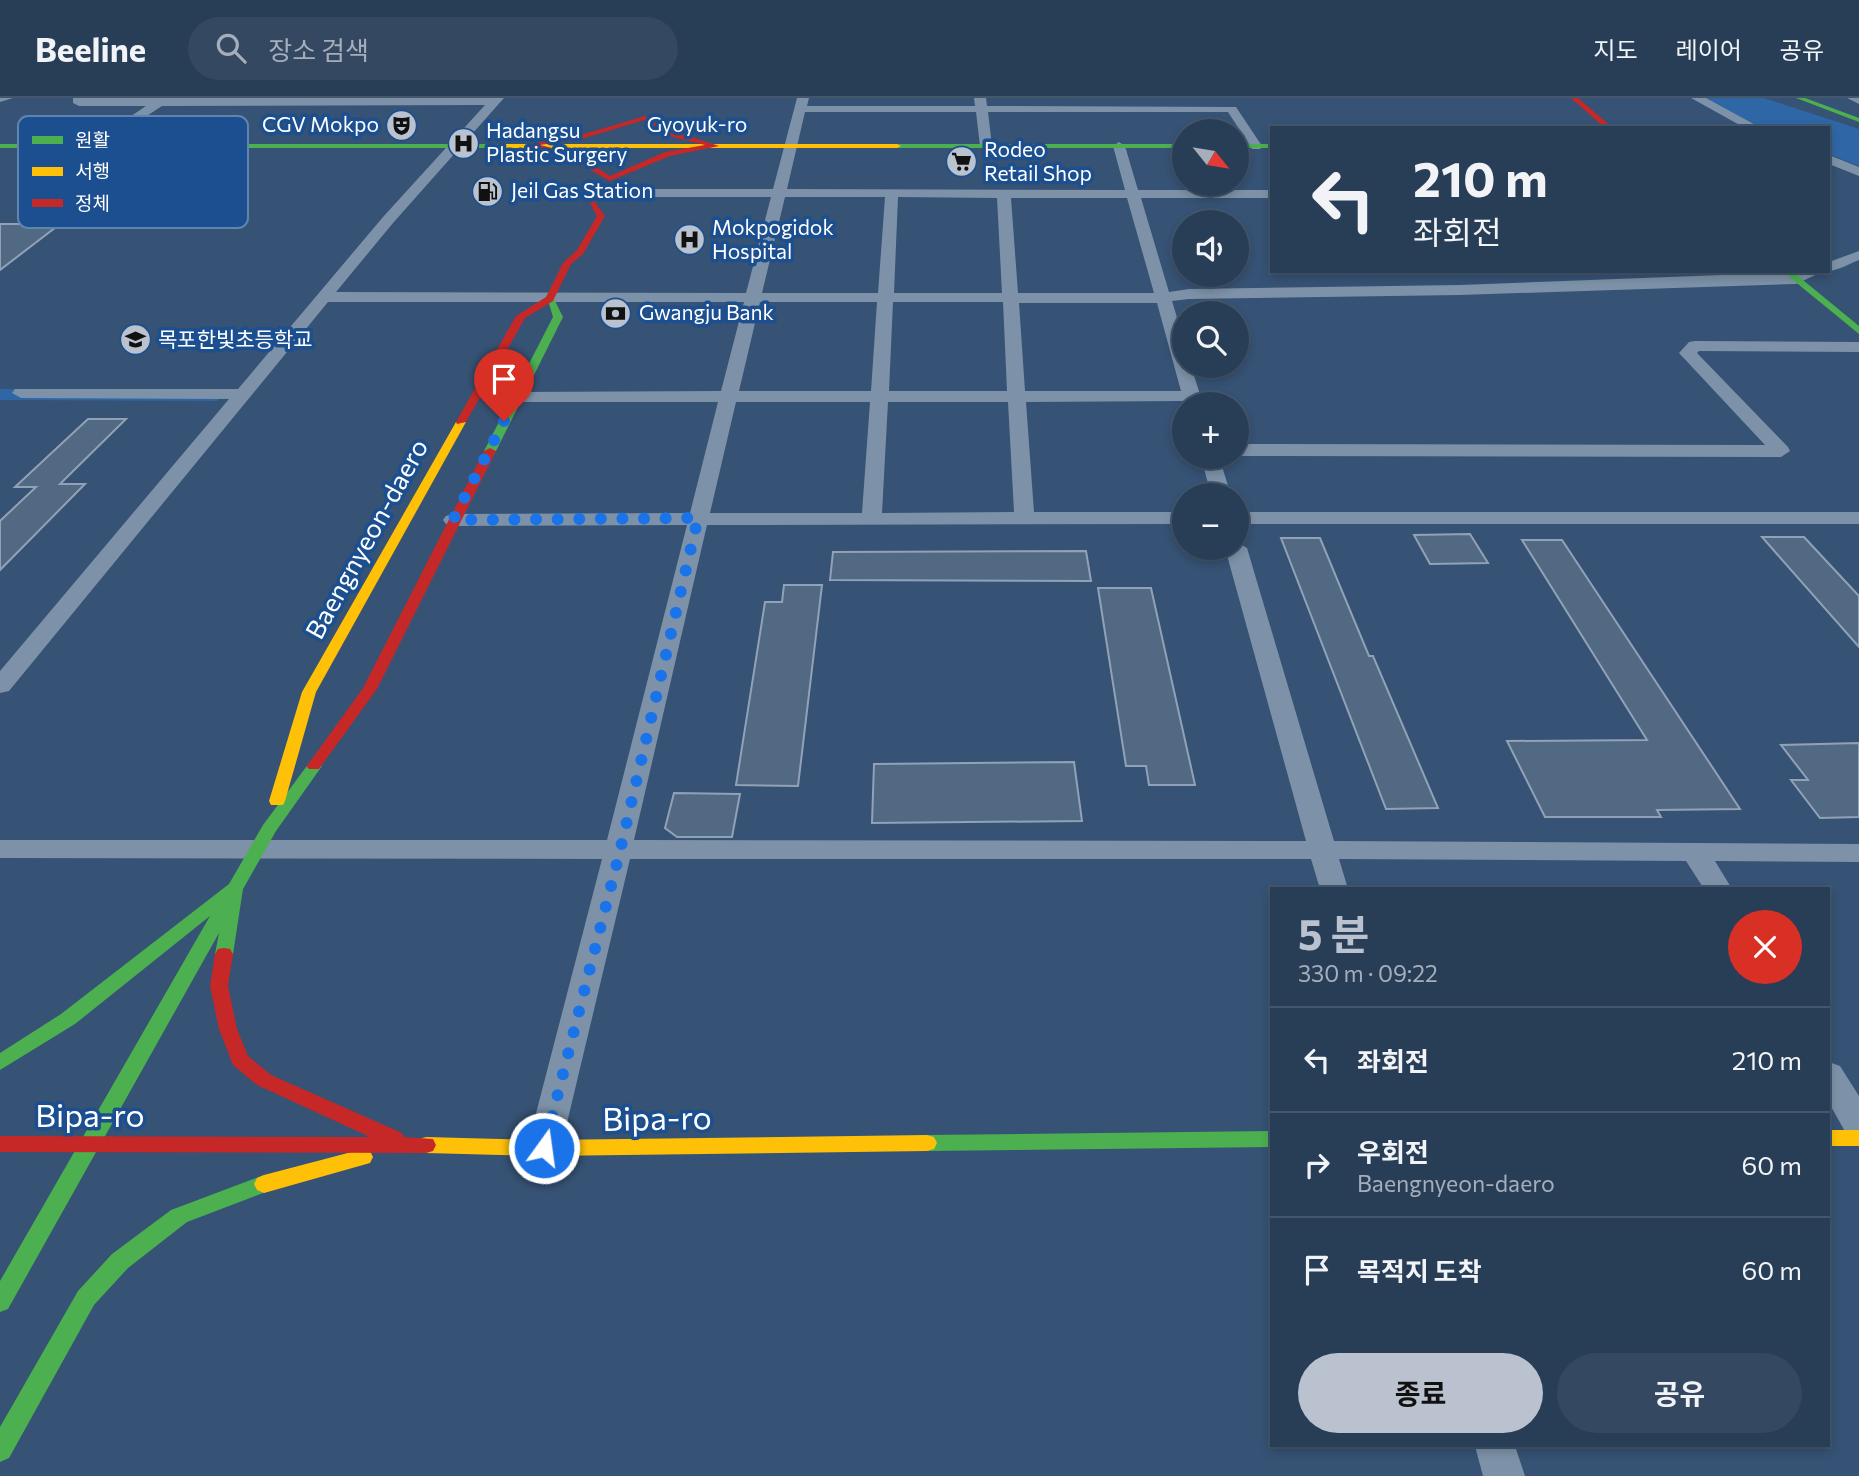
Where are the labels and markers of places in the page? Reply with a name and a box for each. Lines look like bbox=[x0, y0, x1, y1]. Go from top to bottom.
theatre icon: CGV Mokpo bbox=[385, 108, 419, 142]
place label: CGV Mokpo bbox=[262, 111, 379, 136]
place label: Hadangsu Plastic Surgery bbox=[486, 117, 627, 166]
hospital icon: Hadangsu Plastic Surgery bbox=[446, 126, 480, 160]
place label: Rodeo Retail Shop bbox=[984, 136, 1092, 185]
supermarket icon: Rodeo Retail Shop bbox=[944, 145, 978, 179]
fuel station icon: Jeil Gas Station bbox=[471, 174, 505, 208]
place label: Jeil Gas Station bbox=[511, 177, 653, 202]
place label: Mokpogidok Hospital bbox=[712, 214, 834, 263]
hospital icon: Mokpogidok Hospital bbox=[672, 223, 706, 257]
bank icon: Gwangju Bank bbox=[599, 296, 633, 330]
place label: Gwangju Bank bbox=[639, 299, 774, 324]
school or university icon: 목포한빛초등학교 bbox=[118, 323, 152, 357]
place label: 목포한빛초등학교 bbox=[158, 326, 313, 351]
pin bbox=[474, 349, 534, 421]

